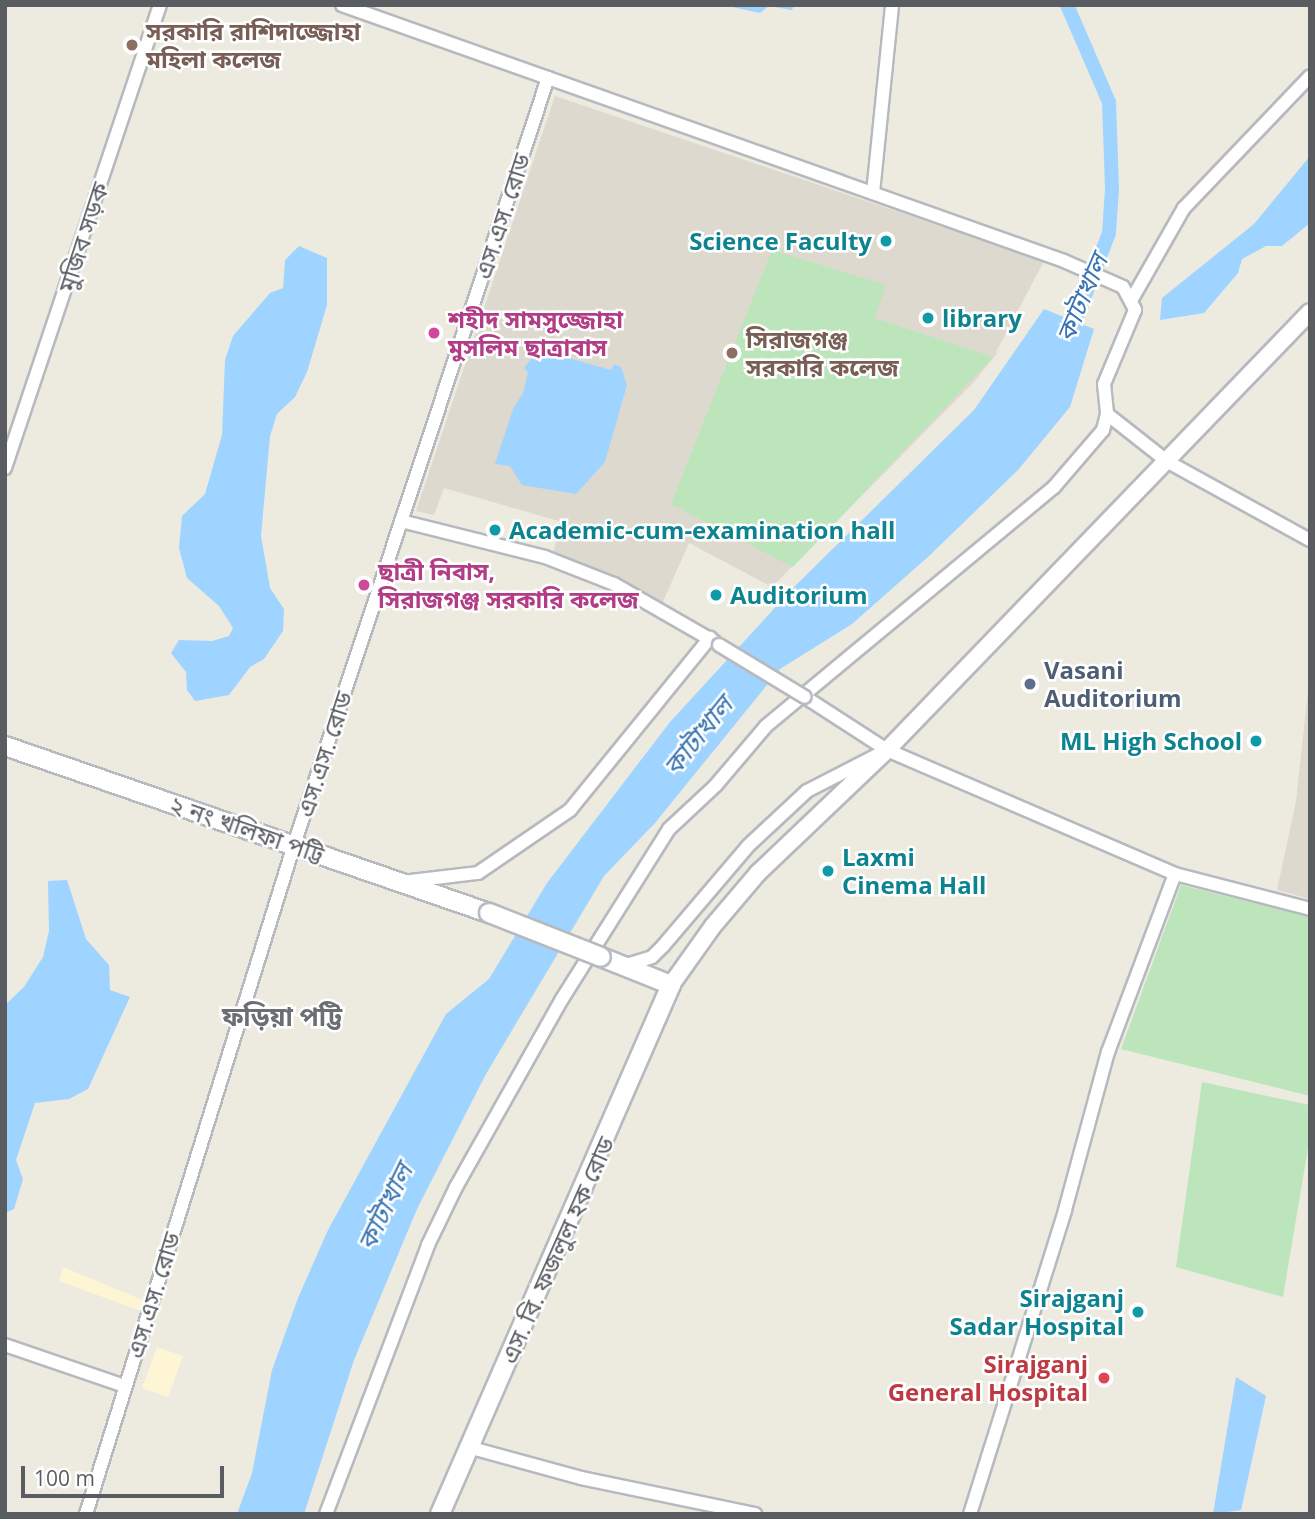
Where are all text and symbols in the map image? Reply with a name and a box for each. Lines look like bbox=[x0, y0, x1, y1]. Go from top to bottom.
place label: সরকারি রাশিদাজ্জোহা মহিলা কলেজ bbox=[146, 17, 361, 73]
marker: সরকারি রাশিদাজ্জোহা মহিলা কলেজ bbox=[124, 37, 140, 53]
street label: এস.এস. রোড bbox=[468, 150, 536, 282]
street label: মুজিব সড়ক bbox=[52, 178, 114, 296]
place label: Science Faculty bbox=[689, 227, 872, 255]
marker: Science Faculty bbox=[878, 233, 894, 249]
water label: কাটাখাল bbox=[1050, 249, 1114, 347]
place label: library bbox=[942, 304, 1022, 332]
place label: শহীদ সামসুজ্জোহা মুসলিম ছাত্রাবাস bbox=[448, 305, 623, 361]
marker: library bbox=[920, 310, 936, 326]
marker: শহীদ সামসুজ্জোহা মুসলিম ছাত্রাবাস bbox=[426, 325, 442, 341]
place label: সিরাজগঞ্জ সরকারি কলেজ bbox=[746, 325, 899, 381]
marker: সিরাজগঞ্জ সরকারি কলেজ bbox=[724, 345, 740, 361]
place label: Academic-cum-examination hall bbox=[509, 516, 895, 544]
marker: Academic-cum-examination hall bbox=[487, 522, 503, 538]
place label: ছাত্রী নিবাস, সিরাজগঞ্জ সরকারি কলেজ bbox=[378, 557, 639, 613]
marker: ছাত্রী নিবাস, সিরাজগঞ্জ সরকারি কলেজ bbox=[356, 577, 372, 593]
place label: Auditorium bbox=[730, 581, 868, 609]
marker: Auditorium bbox=[708, 587, 724, 603]
place label: Vasani Auditorium bbox=[1044, 656, 1182, 712]
marker: Vasani Auditorium bbox=[1022, 676, 1038, 692]
street label: এস.এস. রোড bbox=[290, 688, 358, 820]
water label: কাটাখাল bbox=[657, 690, 739, 782]
place label: ML High School bbox=[1060, 727, 1242, 755]
marker: ML High School bbox=[1248, 733, 1264, 749]
street label: ২ নং খলিফা পট্টি bbox=[166, 789, 328, 869]
place label: Laxmi Cinema Hall bbox=[842, 843, 986, 899]
marker: Laxmi Cinema Hall bbox=[820, 863, 836, 879]
district label: ফড়িয়া পট্টি bbox=[222, 1001, 342, 1033]
street label: এস. বি. ফজলুল হক রোড bbox=[494, 1132, 620, 1368]
water label: কাটাখাল bbox=[351, 1159, 419, 1255]
street label: এস.এস. রোড bbox=[120, 1228, 186, 1362]
place label: Sirajganj Sadar Hospital bbox=[950, 1284, 1124, 1340]
marker: Sirajganj Sadar Hospital bbox=[1130, 1304, 1146, 1320]
place label: Sirajganj General Hospital bbox=[888, 1350, 1088, 1406]
marker: Sirajganj General Hospital bbox=[1094, 1368, 1114, 1388]
scale bar bbox=[24, 1452, 228, 1496]
text: 100 m bbox=[34, 1464, 95, 1492]

